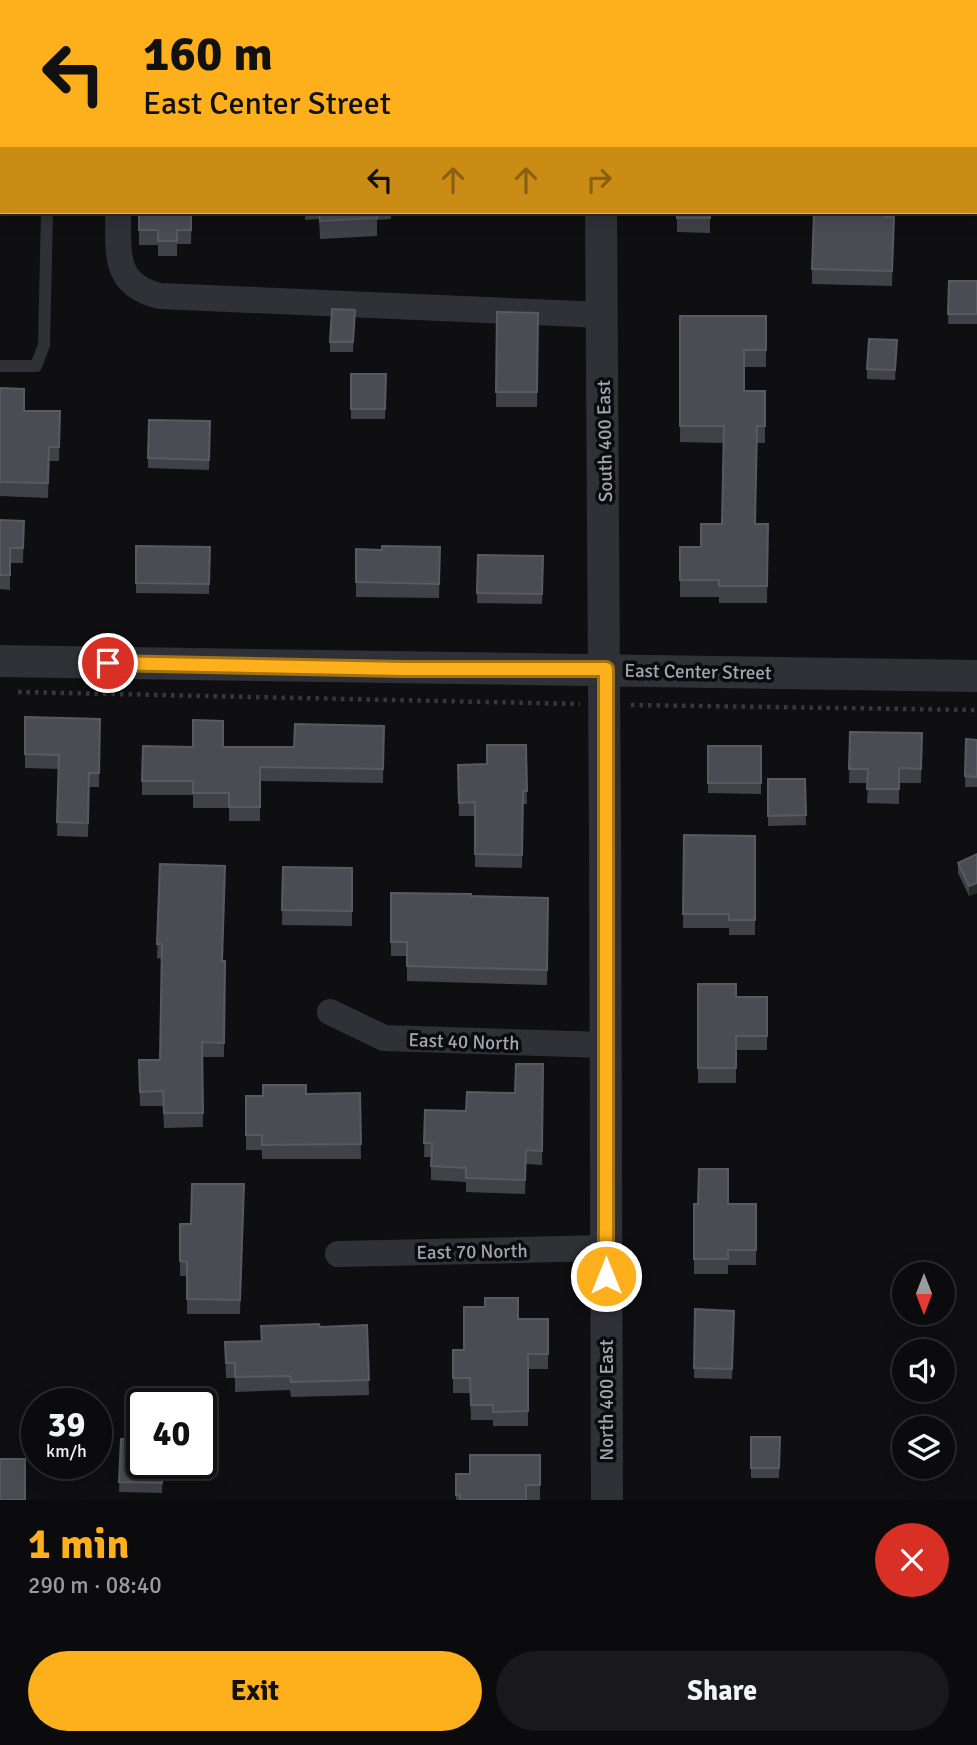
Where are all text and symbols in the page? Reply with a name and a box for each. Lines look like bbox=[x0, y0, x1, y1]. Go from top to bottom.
text: 160 m bbox=[143, 24, 273, 84]
icon: left bbox=[28, 28, 119, 119]
text: East Center Street bbox=[143, 84, 391, 123]
icon: left bbox=[361, 161, 399, 199]
icon: ahead bbox=[434, 161, 472, 199]
icon: ahead bbox=[507, 161, 545, 199]
icon: right bbox=[580, 161, 618, 199]
street label: South 400 East bbox=[592, 379, 618, 502]
pin bbox=[78, 633, 138, 693]
icon: arrive bbox=[89, 644, 127, 682]
street label: East Center Street bbox=[624, 659, 772, 685]
street label: East 40 North bbox=[408, 1028, 520, 1056]
street label: East 70 North bbox=[416, 1239, 528, 1265]
position arrow bbox=[569, 1239, 643, 1313]
north arrow bbox=[892, 1262, 956, 1325]
map controls bbox=[892, 1262, 955, 1479]
street label: North 400 East bbox=[595, 1339, 619, 1461]
button: sound bbox=[892, 1339, 955, 1402]
speed limit sign: 40 bbox=[126, 1388, 217, 1479]
text: 39 bbox=[48, 1403, 85, 1446]
button: layers bbox=[892, 1416, 955, 1479]
text: km/h bbox=[46, 1440, 87, 1462]
text: 1 min bbox=[28, 1519, 129, 1570]
button: close bbox=[875, 1523, 949, 1597]
text: 290 m · 08:40 bbox=[28, 1571, 162, 1600]
button: Exit bbox=[28, 1651, 482, 1731]
button: Share bbox=[496, 1651, 949, 1731]

